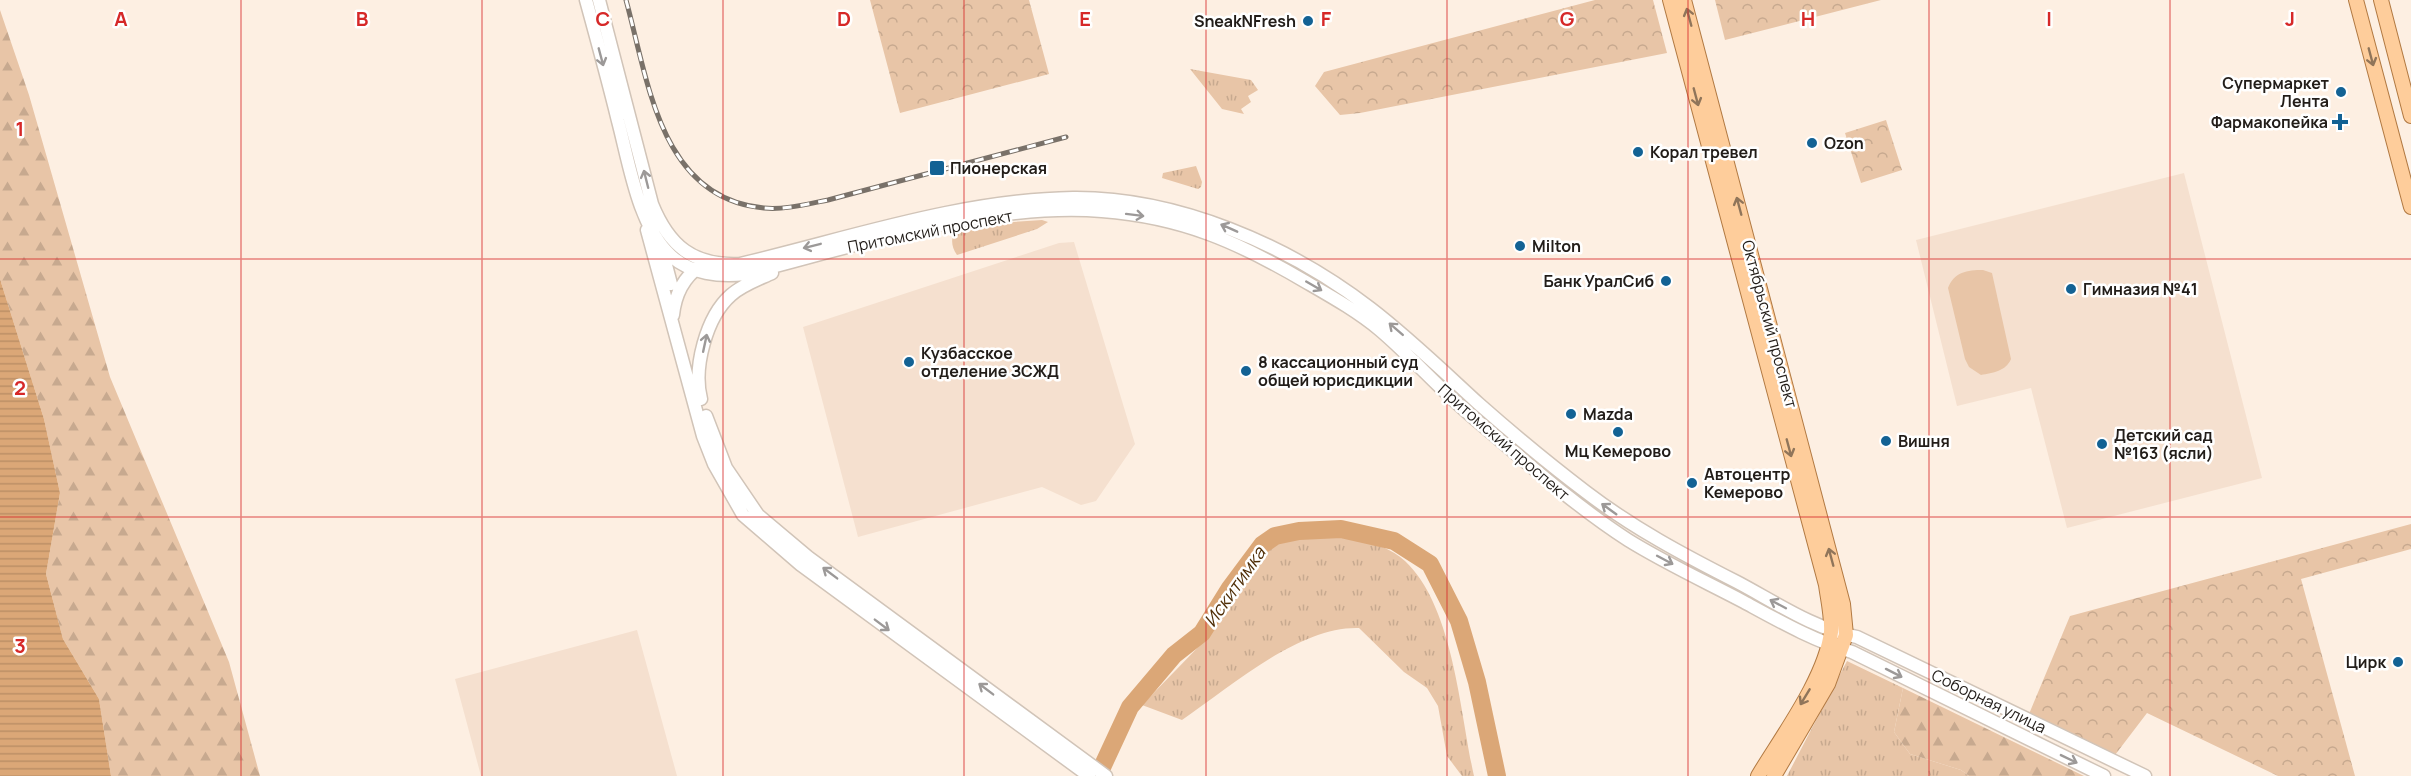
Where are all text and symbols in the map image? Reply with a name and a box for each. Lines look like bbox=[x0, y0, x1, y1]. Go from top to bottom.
text: A bbox=[114, 5, 128, 32]
text: B bbox=[356, 5, 369, 32]
text: C bbox=[596, 5, 610, 32]
text: D bbox=[837, 5, 851, 32]
text: E bbox=[1079, 5, 1091, 32]
text: F bbox=[1321, 5, 1332, 32]
text: G bbox=[1560, 5, 1575, 32]
text: H bbox=[1801, 5, 1815, 32]
text: I bbox=[2046, 5, 2052, 32]
text: J bbox=[2285, 5, 2295, 32]
one-way arrow bbox=[1683, 8, 1694, 27]
place label: SneakNFresh bbox=[1194, 10, 1296, 32]
marker: SneakNFresh bbox=[1301, 14, 1315, 28]
one-way arrow bbox=[596, 47, 608, 66]
one-way arrow bbox=[2366, 47, 2378, 66]
place label: Супермаркет Лента bbox=[2222, 72, 2329, 112]
marker: Супермаркет Лента bbox=[2334, 85, 2348, 99]
one-way arrow bbox=[1691, 87, 1702, 106]
place label: Фармакопейка bbox=[2211, 111, 2328, 133]
text: 1 bbox=[16, 115, 24, 142]
marker: Фармакопейка bbox=[2333, 115, 2347, 129]
place label: Ozon bbox=[1824, 132, 1864, 154]
marker: Ozon bbox=[1805, 136, 1819, 150]
place label: Корал тревел bbox=[1650, 141, 1758, 163]
marker: Корал тревел bbox=[1631, 145, 1645, 159]
place label: Пионерская bbox=[950, 157, 1047, 179]
marker: Пионерская bbox=[928, 159, 946, 177]
one-way arrow bbox=[640, 170, 652, 189]
one-way arrow bbox=[1732, 197, 1744, 216]
street label: Притомский проспект bbox=[846, 204, 1014, 258]
one-way arrow bbox=[1124, 209, 1144, 220]
one-way arrow bbox=[1221, 222, 1239, 233]
place label: Milton bbox=[1532, 235, 1581, 257]
street label: Октябрьский проспект bbox=[1737, 238, 1803, 410]
marker: Milton bbox=[1513, 239, 1527, 253]
one-way arrow bbox=[802, 240, 821, 252]
place label: Банк УралСиб bbox=[1543, 270, 1654, 292]
marker: Банк УралСиб bbox=[1659, 274, 1673, 288]
place label: Гимназия №41 bbox=[2083, 278, 2198, 300]
one-way arrow bbox=[1305, 281, 1322, 293]
marker: Гимназия №41 bbox=[2064, 282, 2078, 296]
one-way arrow bbox=[1389, 322, 1404, 336]
one-way arrow bbox=[700, 334, 711, 354]
place label: Кузбасское отделение ЗСЖД bbox=[921, 342, 1059, 382]
place label: 8 кассационный суд общей юрисдикции bbox=[1258, 351, 1418, 391]
marker: Кузбасское отделение ЗСЖД bbox=[902, 355, 916, 369]
marker: 8 кассационный суд общей юрисдикции bbox=[1239, 364, 1253, 378]
text: 2 bbox=[14, 374, 26, 401]
street label: Притомский проспект bbox=[1433, 379, 1575, 505]
place label: Mazda bbox=[1583, 403, 1633, 425]
marker: Mazda bbox=[1564, 407, 1578, 421]
place label: Детский сад №163 (ясли) bbox=[2114, 424, 2213, 464]
marker: Мц Кемерово bbox=[1611, 425, 1625, 439]
place label: Вишня bbox=[1898, 430, 1950, 452]
marker: Вишня bbox=[1879, 434, 1893, 448]
marker: Детский сад №163 (ясли) bbox=[2095, 437, 2109, 451]
one-way arrow bbox=[1784, 438, 1795, 457]
place label: Мц Кемерово bbox=[1565, 440, 1671, 462]
place label: Автоцентр Кемерово bbox=[1704, 463, 1790, 503]
marker: Автоцентр Кемерово bbox=[1685, 476, 1699, 490]
one-way arrow bbox=[1601, 502, 1617, 515]
water label: Искитимка bbox=[1198, 541, 1271, 631]
one-way arrow bbox=[1825, 548, 1836, 567]
one-way arrow bbox=[1656, 554, 1673, 566]
one-way arrow bbox=[822, 566, 838, 579]
one-way arrow bbox=[1770, 598, 1788, 609]
one-way arrow bbox=[874, 619, 890, 631]
text: 3 bbox=[14, 632, 26, 659]
place label: Цирк bbox=[2346, 651, 2386, 673]
marker: Цирк bbox=[2391, 655, 2405, 669]
street label: Соборная улица bbox=[1928, 664, 2050, 738]
one-way arrow bbox=[1884, 667, 1902, 679]
one-way arrow bbox=[979, 682, 995, 695]
one-way arrow bbox=[1799, 688, 1811, 705]
one-way arrow bbox=[2059, 753, 2077, 765]

